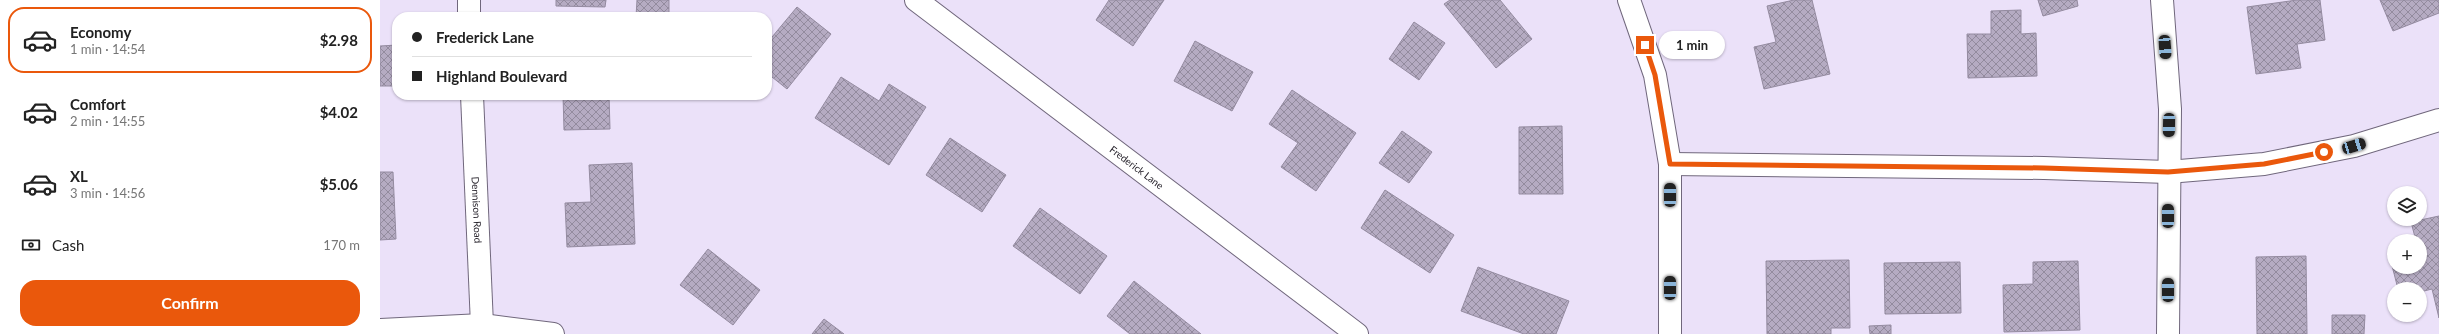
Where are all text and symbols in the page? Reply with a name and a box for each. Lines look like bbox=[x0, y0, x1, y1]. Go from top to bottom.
icon: car bbox=[22, 22, 58, 58]
text: Economy bbox=[70, 23, 131, 41]
text: Frederick Lane bbox=[436, 28, 534, 46]
text: $2.98 bbox=[320, 31, 358, 49]
callout: 1 min bbox=[1659, 31, 1725, 59]
car bbox=[2158, 35, 2172, 59]
route end bbox=[1636, 36, 1654, 54]
text: 1 min bbox=[1676, 37, 1708, 53]
text: 1 min · 14:54 bbox=[70, 41, 145, 57]
text: Highland Boulevard bbox=[436, 67, 567, 85]
icon: car bbox=[22, 94, 58, 130]
text: Comfort bbox=[70, 95, 126, 113]
text: $4.02 bbox=[320, 103, 358, 121]
text: 2 min · 14:55 bbox=[70, 113, 145, 129]
car bbox=[2163, 113, 2175, 137]
car bbox=[2341, 137, 2367, 155]
street label: Frederick Lane bbox=[1108, 143, 1166, 191]
route start bbox=[2315, 143, 2333, 161]
icon: car bbox=[22, 166, 58, 202]
text: XL bbox=[70, 167, 88, 185]
text: $5.06 bbox=[320, 175, 358, 193]
street label: Dennison Road bbox=[470, 176, 484, 244]
car bbox=[1664, 183, 1676, 207]
text: 3 min · 14:56 bbox=[70, 185, 145, 201]
map controls bbox=[2387, 186, 2427, 322]
button: layers bbox=[2387, 186, 2427, 226]
car bbox=[2162, 204, 2174, 228]
icon: cash bbox=[20, 234, 42, 256]
button: + bbox=[2387, 234, 2427, 274]
text: Cash bbox=[52, 236, 84, 254]
text: 170 m bbox=[323, 237, 360, 253]
car bbox=[1664, 276, 1676, 300]
car bbox=[2162, 278, 2174, 302]
button: Confirm bbox=[20, 280, 360, 326]
button: − bbox=[2387, 282, 2427, 322]

